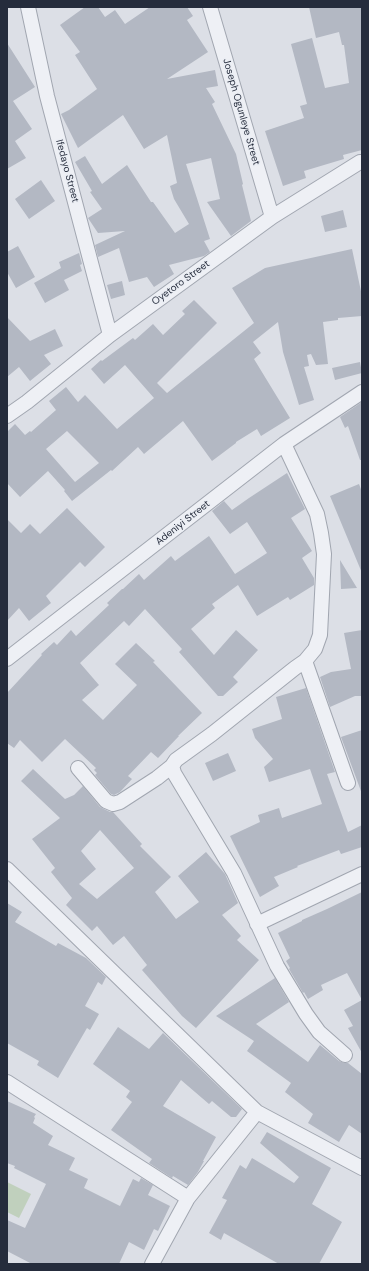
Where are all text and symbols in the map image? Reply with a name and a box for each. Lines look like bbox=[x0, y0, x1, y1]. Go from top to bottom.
street label: Joseph Ogunleye Street bbox=[220, 57, 262, 167]
street label: Ifedayo Street bbox=[53, 138, 81, 204]
street label: Oyetoro Street bbox=[150, 258, 212, 308]
street label: Adeniyi Street bbox=[154, 498, 212, 548]

